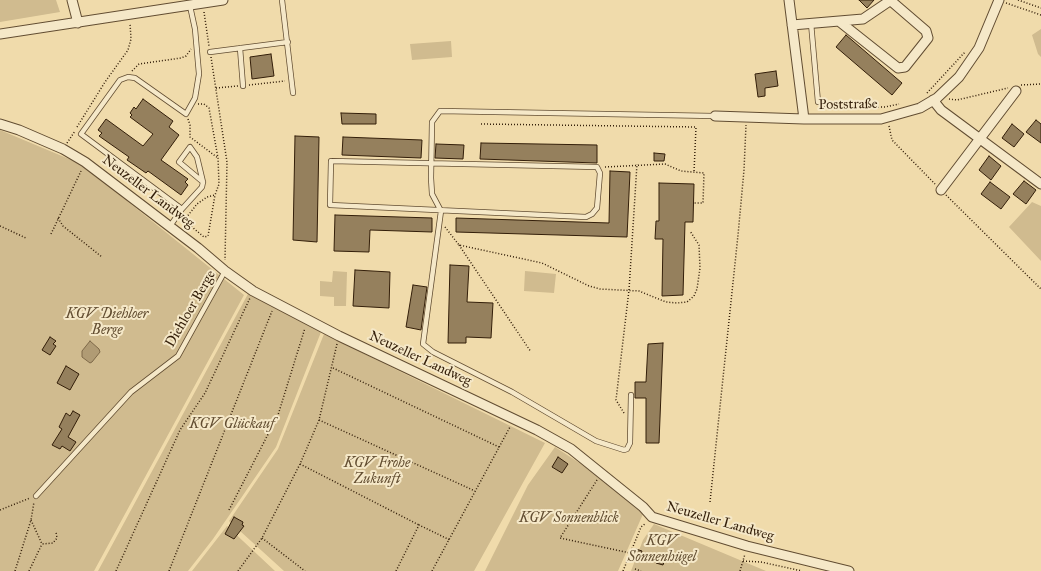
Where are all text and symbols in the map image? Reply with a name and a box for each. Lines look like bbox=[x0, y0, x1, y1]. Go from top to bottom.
street label: Poststraße bbox=[818, 96, 878, 114]
street label: Neuzeller Landweg bbox=[99, 152, 197, 232]
street label: Diehloer Berge bbox=[162, 268, 220, 350]
park label: KGV Diehloer Berge bbox=[66, 307, 148, 340]
street label: Neuzeller Landweg bbox=[366, 328, 474, 390]
park label: KGV Glückauf bbox=[189, 417, 275, 433]
park label: KGV Frohe Zukunft bbox=[344, 456, 410, 488]
street label: Neuzeller Landweg bbox=[664, 499, 776, 545]
park label: KGV Sonnenblick bbox=[519, 511, 619, 527]
park label: KGV Sonnenhügel bbox=[628, 534, 696, 566]

